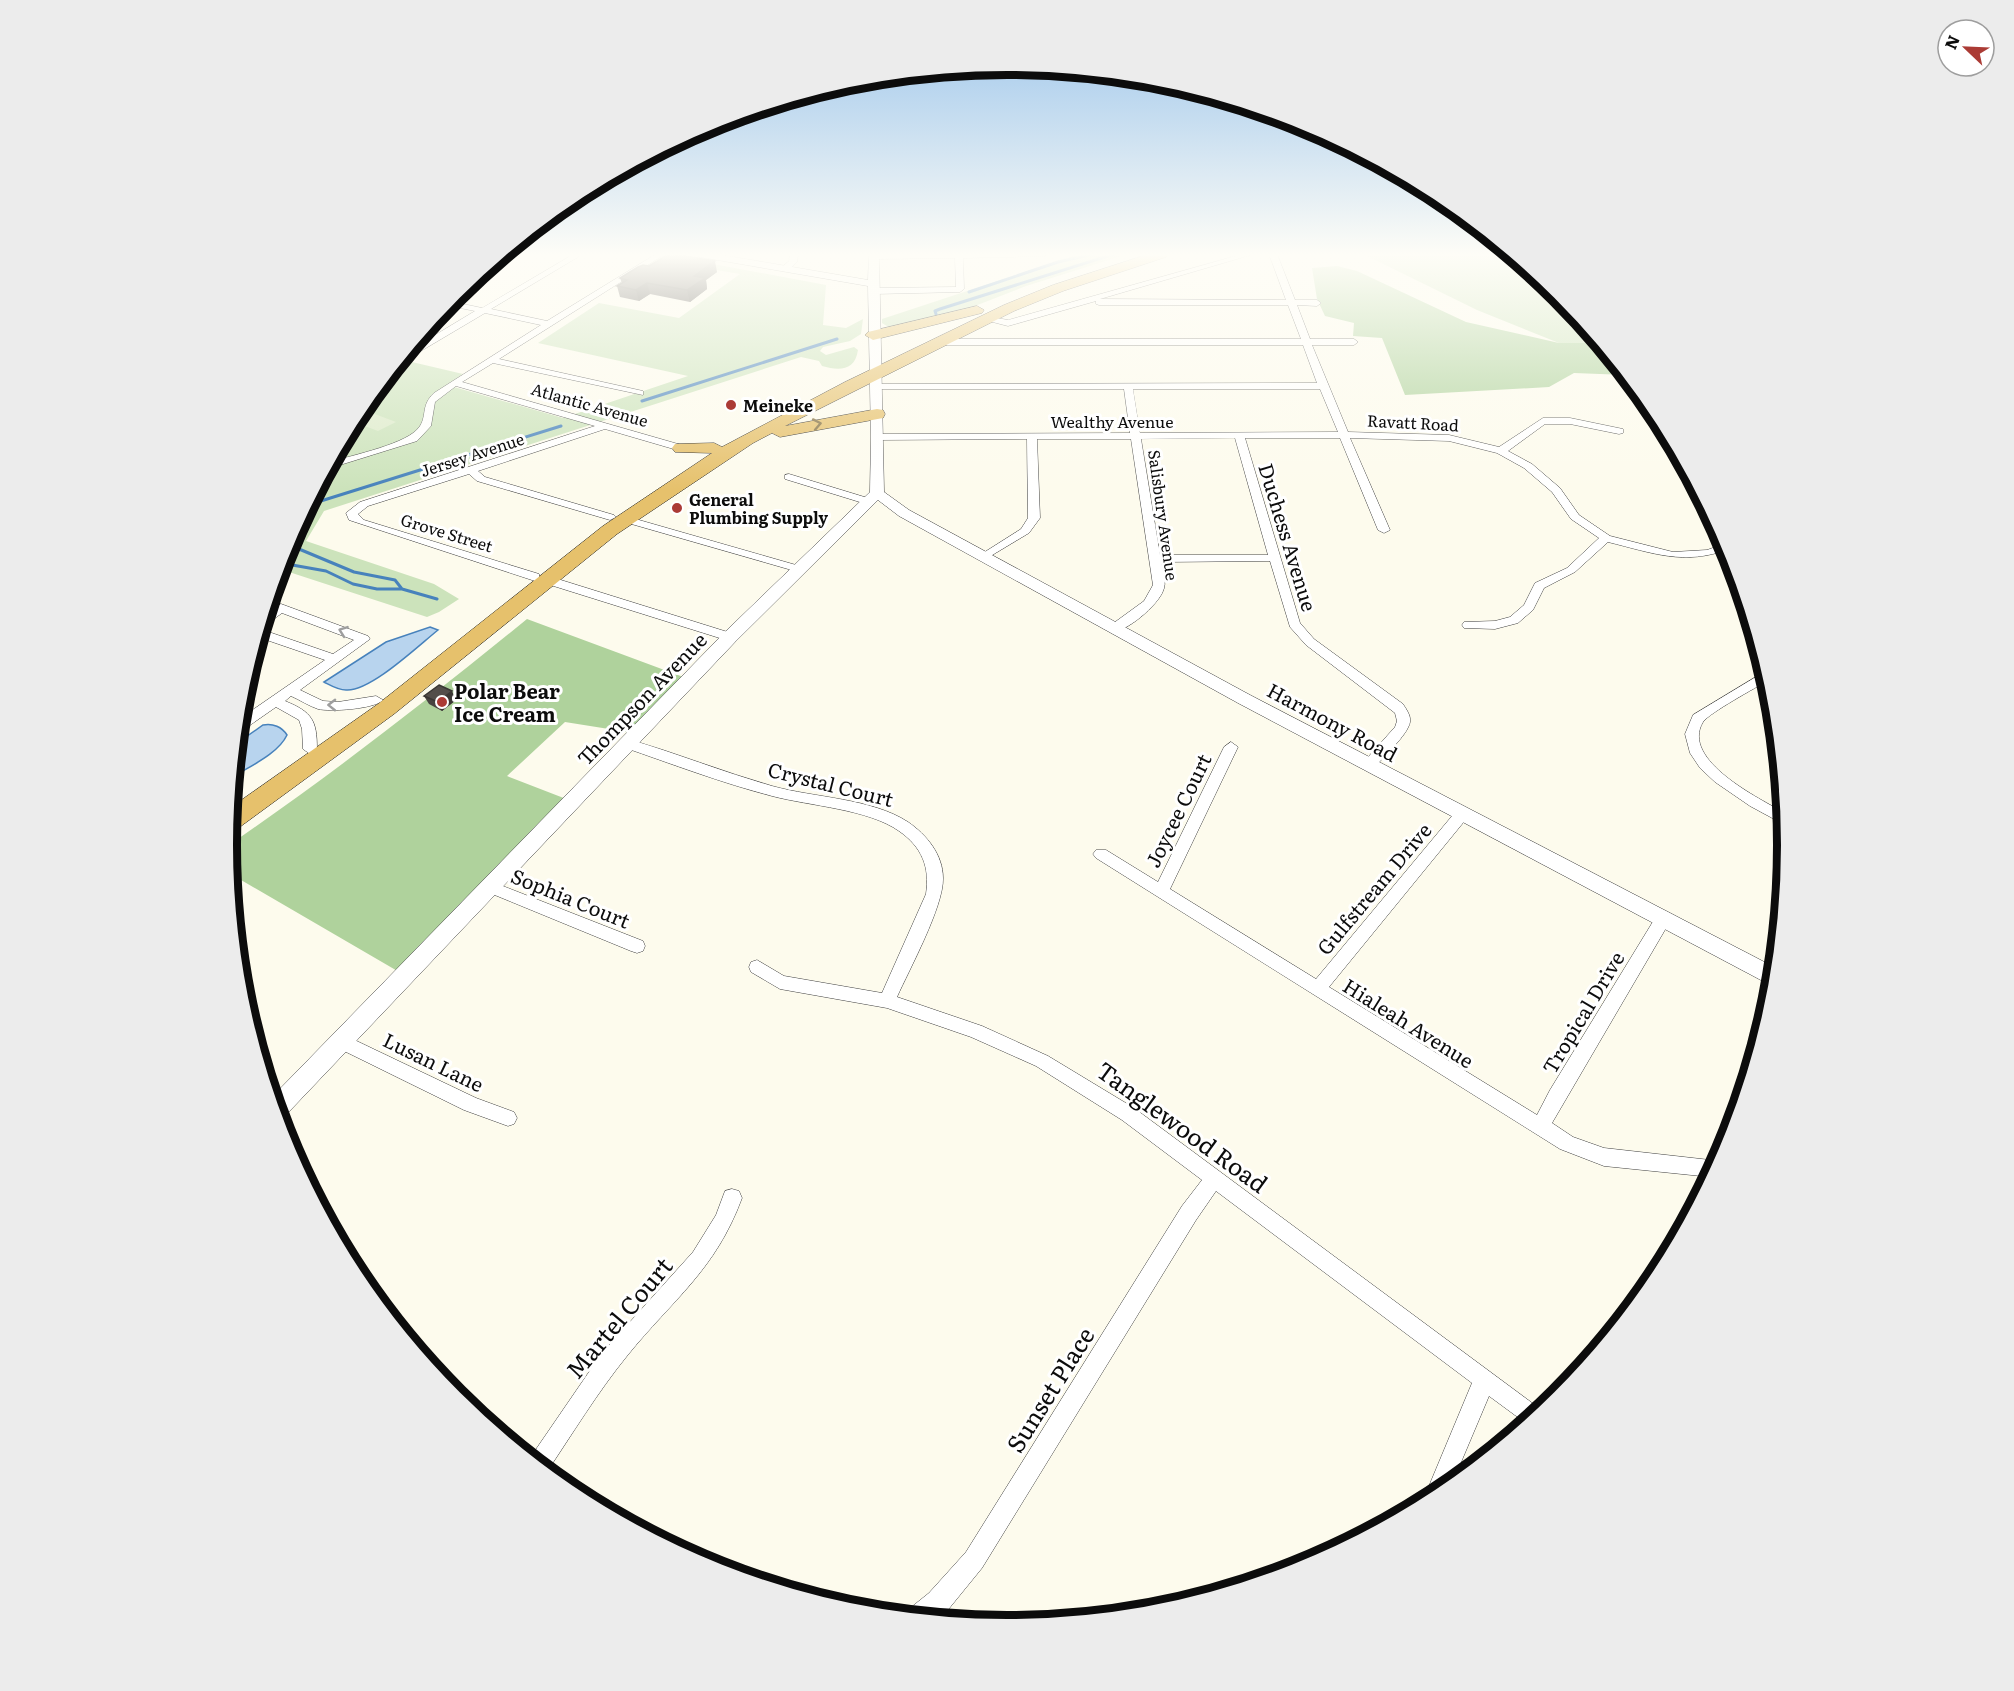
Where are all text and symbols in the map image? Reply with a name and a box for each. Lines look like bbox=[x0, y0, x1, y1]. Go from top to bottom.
north arrow bbox=[1936, 18, 1996, 78]
text: N bbox=[1938, 31, 1965, 53]
street label: Atlantic Avenue bbox=[529, 376, 651, 432]
place label: Meineke bbox=[743, 393, 813, 417]
marker: Meineke bbox=[724, 398, 738, 412]
street label: Ravatt Road bbox=[1367, 408, 1460, 436]
street label: Wealthy Avenue bbox=[1051, 409, 1173, 433]
one-way arrow bbox=[811, 418, 821, 431]
street label: Jersey Avenue bbox=[417, 426, 527, 482]
street label: Salisbury Avenue bbox=[1143, 448, 1185, 582]
street label: Duchess Avenue bbox=[1252, 459, 1326, 615]
place label: General Plumbing Supply bbox=[689, 487, 828, 529]
marker: General Plumbing Supply bbox=[670, 501, 684, 515]
street label: Grove Street bbox=[398, 507, 496, 558]
street label: Thompson Avenue bbox=[569, 625, 713, 771]
one-way arrow bbox=[338, 626, 349, 638]
street label: Harmony Road bbox=[1262, 674, 1404, 768]
place label: Polar Bear Ice Cream bbox=[454, 675, 560, 728]
marker: Polar Bear Ice Cream bbox=[435, 695, 449, 709]
one-way arrow bbox=[327, 699, 336, 711]
street label: Joycee Court bbox=[1137, 748, 1217, 872]
street label: Crystal Court bbox=[765, 753, 897, 813]
street label: Gulfstream Drive bbox=[1309, 815, 1437, 961]
street label: Sophia Court bbox=[507, 859, 635, 935]
street label: Tropical Drive bbox=[1534, 945, 1630, 1079]
street label: Hialeah Avenue bbox=[1338, 970, 1480, 1074]
street label: Lusan Lane bbox=[379, 1024, 489, 1098]
street label: Tanglewood Road bbox=[1090, 1052, 1276, 1200]
street label: Martel Court bbox=[557, 1248, 680, 1385]
street label: Sunset Place bbox=[997, 1320, 1101, 1458]

